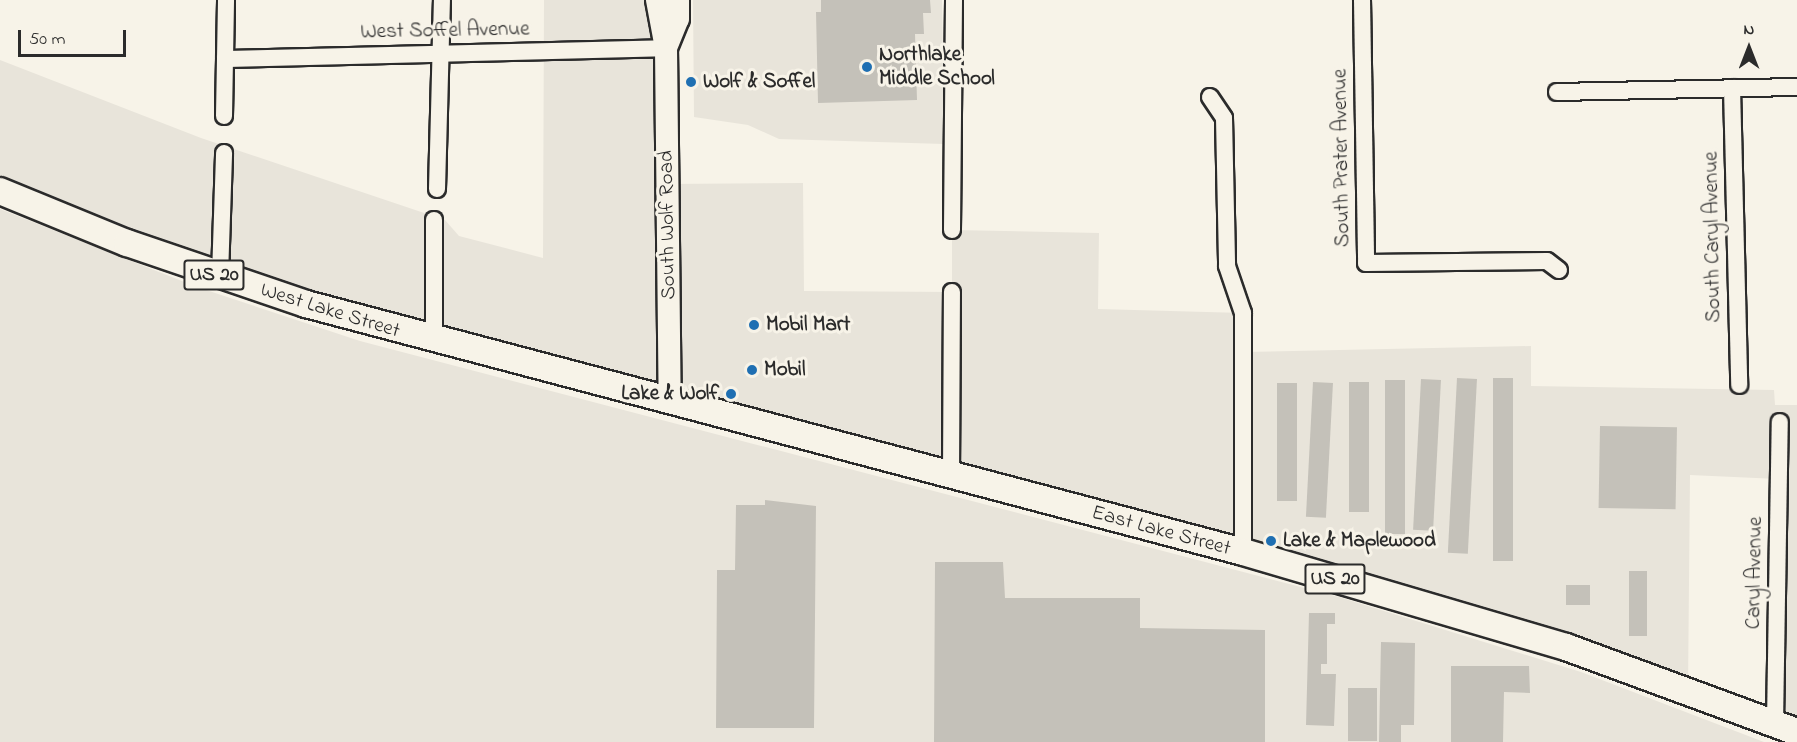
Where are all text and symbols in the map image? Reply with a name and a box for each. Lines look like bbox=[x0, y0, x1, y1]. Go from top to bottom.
street label: West Soffel Avenue bbox=[360, 17, 530, 45]
scale bar bbox=[21, 18, 129, 56]
north arrow bbox=[1719, 18, 1779, 78]
text: N bbox=[1744, 18, 1754, 42]
text: 50 m bbox=[29, 27, 66, 53]
place label: Northlake Middle School bbox=[879, 42, 995, 92]
marker: Northlake Middle School bbox=[860, 60, 874, 74]
place label: Wolf & Soffel bbox=[703, 69, 815, 95]
street label: South Prater Avenue bbox=[1328, 69, 1356, 247]
marker: Wolf & Soffel bbox=[684, 75, 698, 89]
street label: South Wolf Road bbox=[654, 150, 682, 300]
street label: South Caryl Avenue bbox=[1699, 151, 1727, 323]
road number: US 20 bbox=[182, 258, 246, 292]
street label: West Lake Street bbox=[257, 278, 403, 344]
place label: Mobil Mart bbox=[766, 312, 850, 338]
marker: Mobil Mart bbox=[747, 318, 761, 332]
place label: Mobil bbox=[764, 357, 805, 383]
marker: Mobil bbox=[745, 363, 759, 377]
place label: Lake & Wolf bbox=[621, 381, 719, 407]
marker: Lake & Wolf bbox=[724, 387, 738, 401]
street label: East Lake Street bbox=[1089, 500, 1233, 562]
street label: Caryl Avenue bbox=[1741, 516, 1769, 630]
place label: Lake & Maplewood bbox=[1283, 528, 1436, 554]
marker: Lake & Maplewood bbox=[1264, 534, 1278, 548]
road number: US 20 bbox=[1304, 562, 1366, 596]

